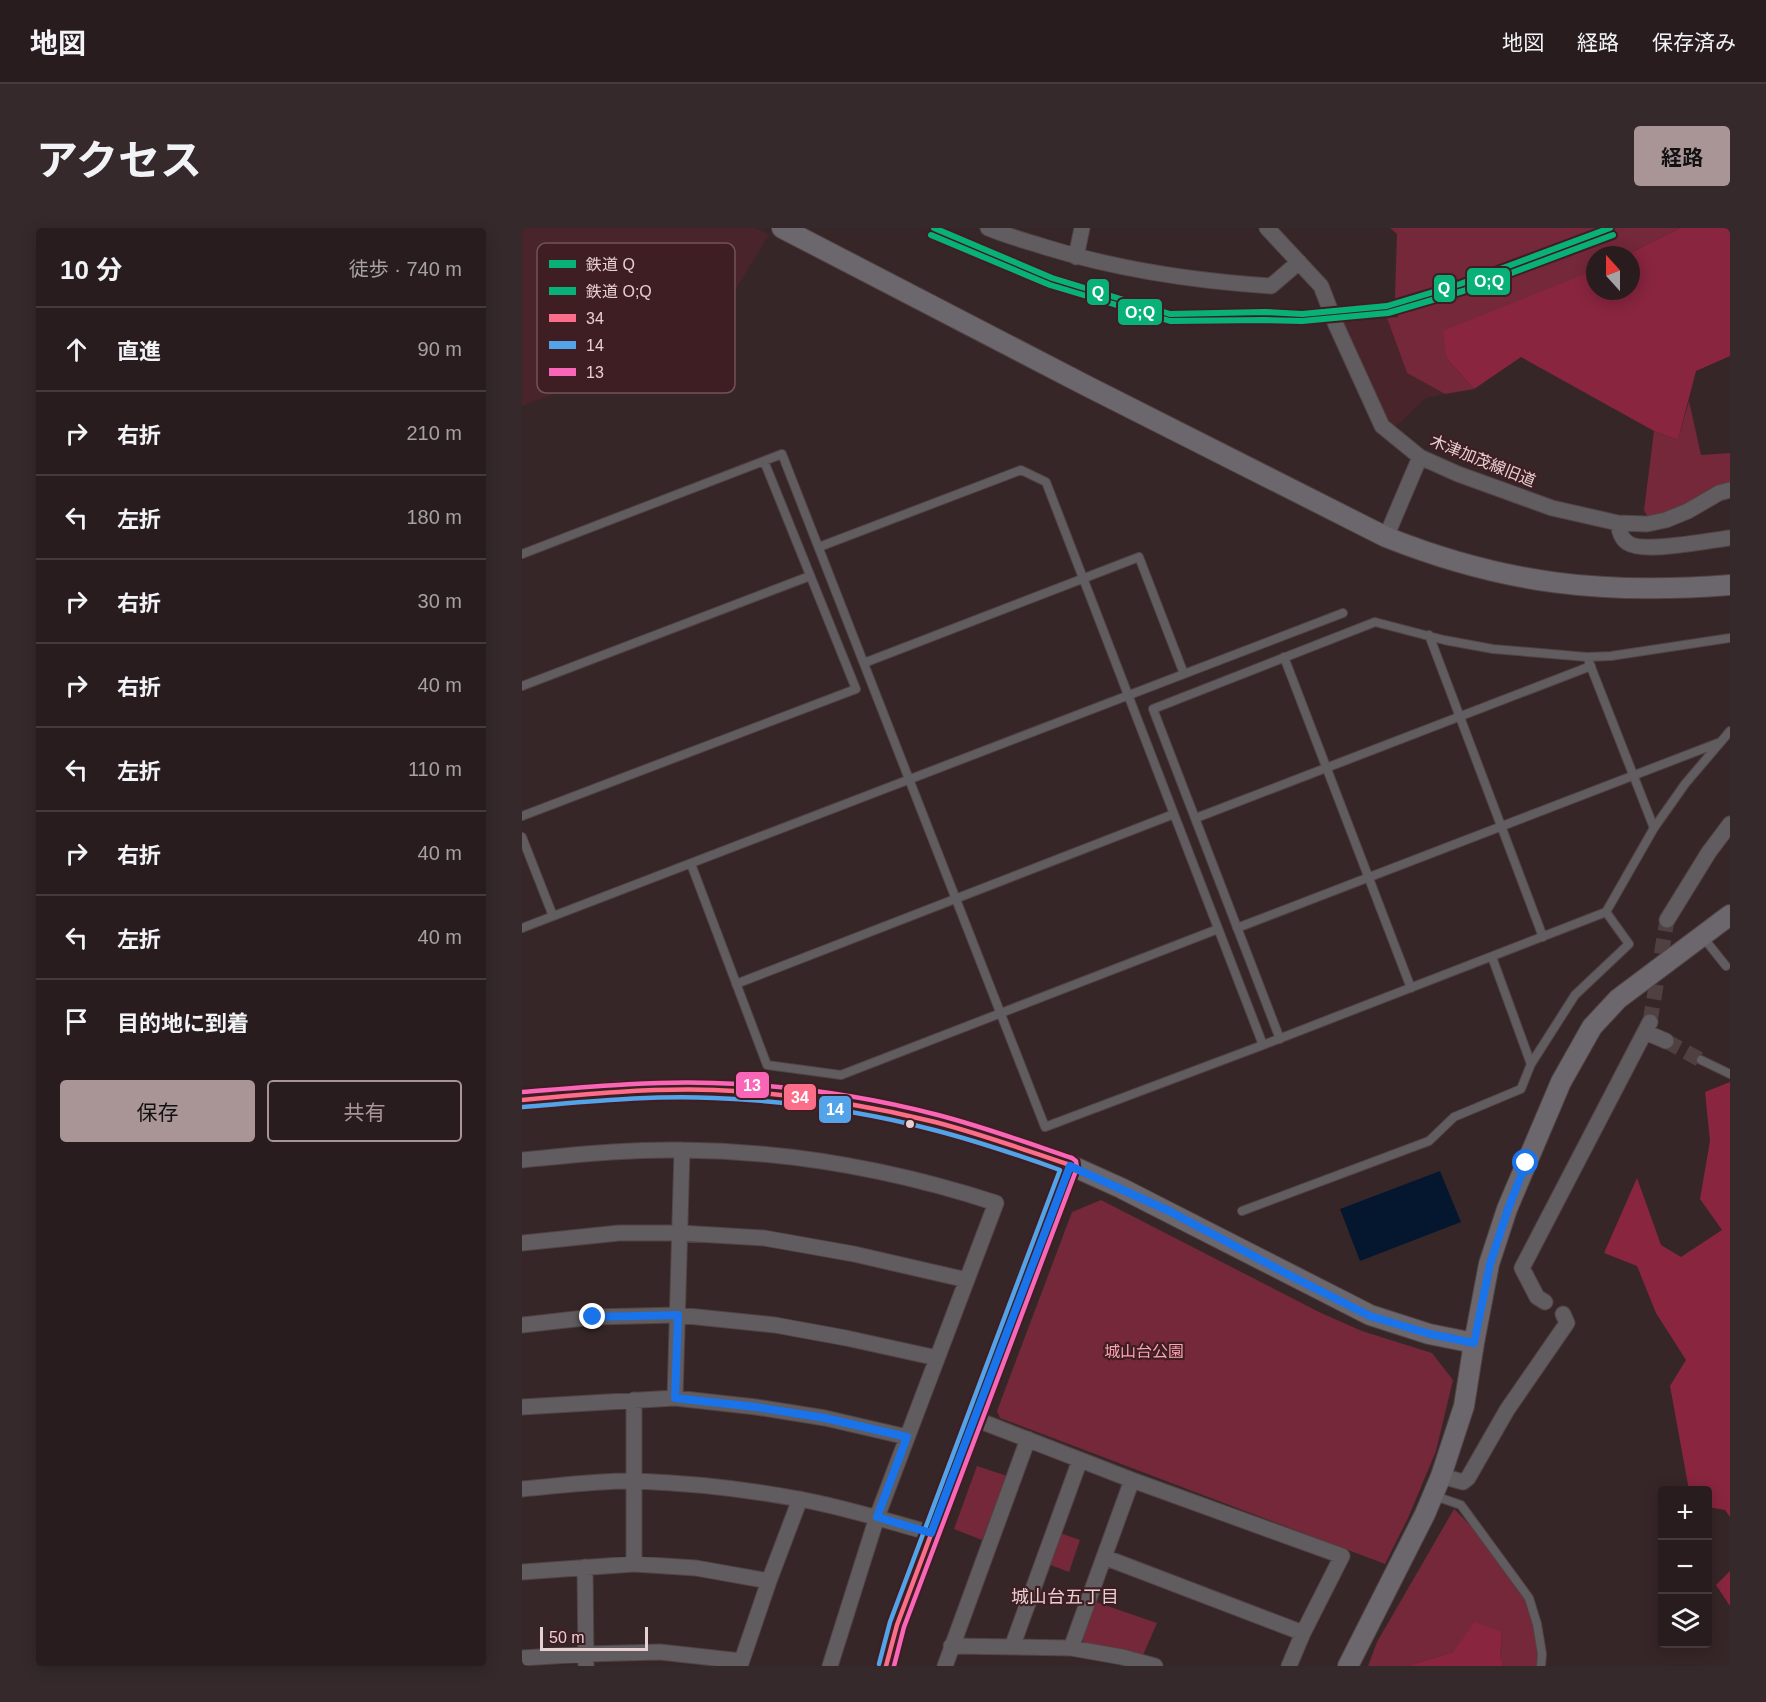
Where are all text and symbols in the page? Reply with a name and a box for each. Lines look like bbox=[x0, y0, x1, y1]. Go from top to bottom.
text: 地図 bbox=[30, 28, 86, 59]
text: 地図 bbox=[1502, 31, 1544, 54]
text: 経路 bbox=[1577, 31, 1619, 54]
text: 保存済み bbox=[1652, 31, 1736, 54]
button: 経路 bbox=[1634, 126, 1730, 186]
text: アクセス bbox=[36, 137, 202, 184]
legend bbox=[537, 243, 735, 393]
north arrow bbox=[1586, 246, 1640, 300]
text: 10 分 bbox=[60, 255, 122, 285]
text: 鉄道 Q bbox=[586, 256, 635, 273]
text: 徒歩 · 740 m bbox=[349, 258, 462, 280]
line badge: O;Q bbox=[1466, 267, 1511, 296]
text: O;Q bbox=[1474, 273, 1504, 290]
line badge: Q bbox=[1433, 274, 1456, 303]
line badge: Q bbox=[1086, 278, 1110, 306]
text: Q bbox=[1438, 280, 1450, 297]
text: 鉄道 O;Q bbox=[586, 283, 652, 300]
text: Q bbox=[1092, 284, 1104, 301]
line badge: O;Q bbox=[1117, 298, 1163, 326]
text: O;Q bbox=[1125, 304, 1155, 321]
text: 34 bbox=[586, 310, 604, 327]
icon: ahead bbox=[60, 333, 93, 366]
text: 14 bbox=[586, 337, 604, 354]
text: 90 m bbox=[418, 338, 462, 360]
text: 直進 bbox=[117, 339, 161, 364]
text: 13 bbox=[586, 364, 604, 381]
icon: right bbox=[60, 417, 93, 450]
text: 210 m bbox=[406, 422, 462, 444]
text: 右折 bbox=[117, 423, 161, 448]
street label: 木津加茂線旧道 bbox=[1428, 432, 1538, 490]
icon: left bbox=[60, 501, 93, 534]
text: 180 m bbox=[406, 506, 462, 528]
text: 左折 bbox=[117, 507, 161, 532]
icon: right bbox=[60, 585, 93, 618]
text: 30 m bbox=[418, 590, 462, 612]
text: 右折 bbox=[117, 591, 161, 616]
icon: right bbox=[60, 669, 93, 702]
text: 40 m bbox=[418, 674, 462, 696]
text: 右折 bbox=[117, 675, 161, 700]
icon: left bbox=[60, 753, 93, 786]
text: 110 m bbox=[408, 758, 462, 780]
text: 左折 bbox=[117, 759, 161, 784]
icon: right bbox=[60, 837, 93, 870]
text: 40 m bbox=[418, 842, 462, 864]
text: 右折 bbox=[117, 843, 161, 868]
icon: left bbox=[60, 921, 93, 954]
text: 40 m bbox=[418, 926, 462, 948]
text: 左折 bbox=[117, 927, 161, 952]
icon: arrive bbox=[60, 1005, 93, 1038]
text: 目的地に到着 bbox=[117, 1011, 249, 1036]
line badge: 13 bbox=[735, 1071, 770, 1099]
text: 13 bbox=[743, 1077, 761, 1094]
button: 保存 bbox=[60, 1080, 255, 1142]
button: 共有 bbox=[267, 1080, 462, 1142]
line badge: 34 bbox=[783, 1083, 817, 1111]
text: 34 bbox=[791, 1089, 809, 1106]
line badge: 14 bbox=[818, 1095, 852, 1124]
text: 14 bbox=[826, 1101, 844, 1118]
unlabelled marker bbox=[904, 1118, 916, 1130]
route start bbox=[1512, 1149, 1538, 1175]
route end bbox=[579, 1303, 605, 1329]
park label: 城山台公園 bbox=[1104, 1343, 1184, 1360]
map controls bbox=[1658, 1486, 1712, 1648]
button: + bbox=[1658, 1486, 1712, 1540]
button: − bbox=[1658, 1540, 1712, 1594]
district label: 城山台五丁目 bbox=[1011, 1587, 1119, 1607]
button: layers bbox=[1658, 1594, 1712, 1648]
scale bar bbox=[540, 1624, 648, 1652]
text: 50 m bbox=[549, 1629, 585, 1646]

